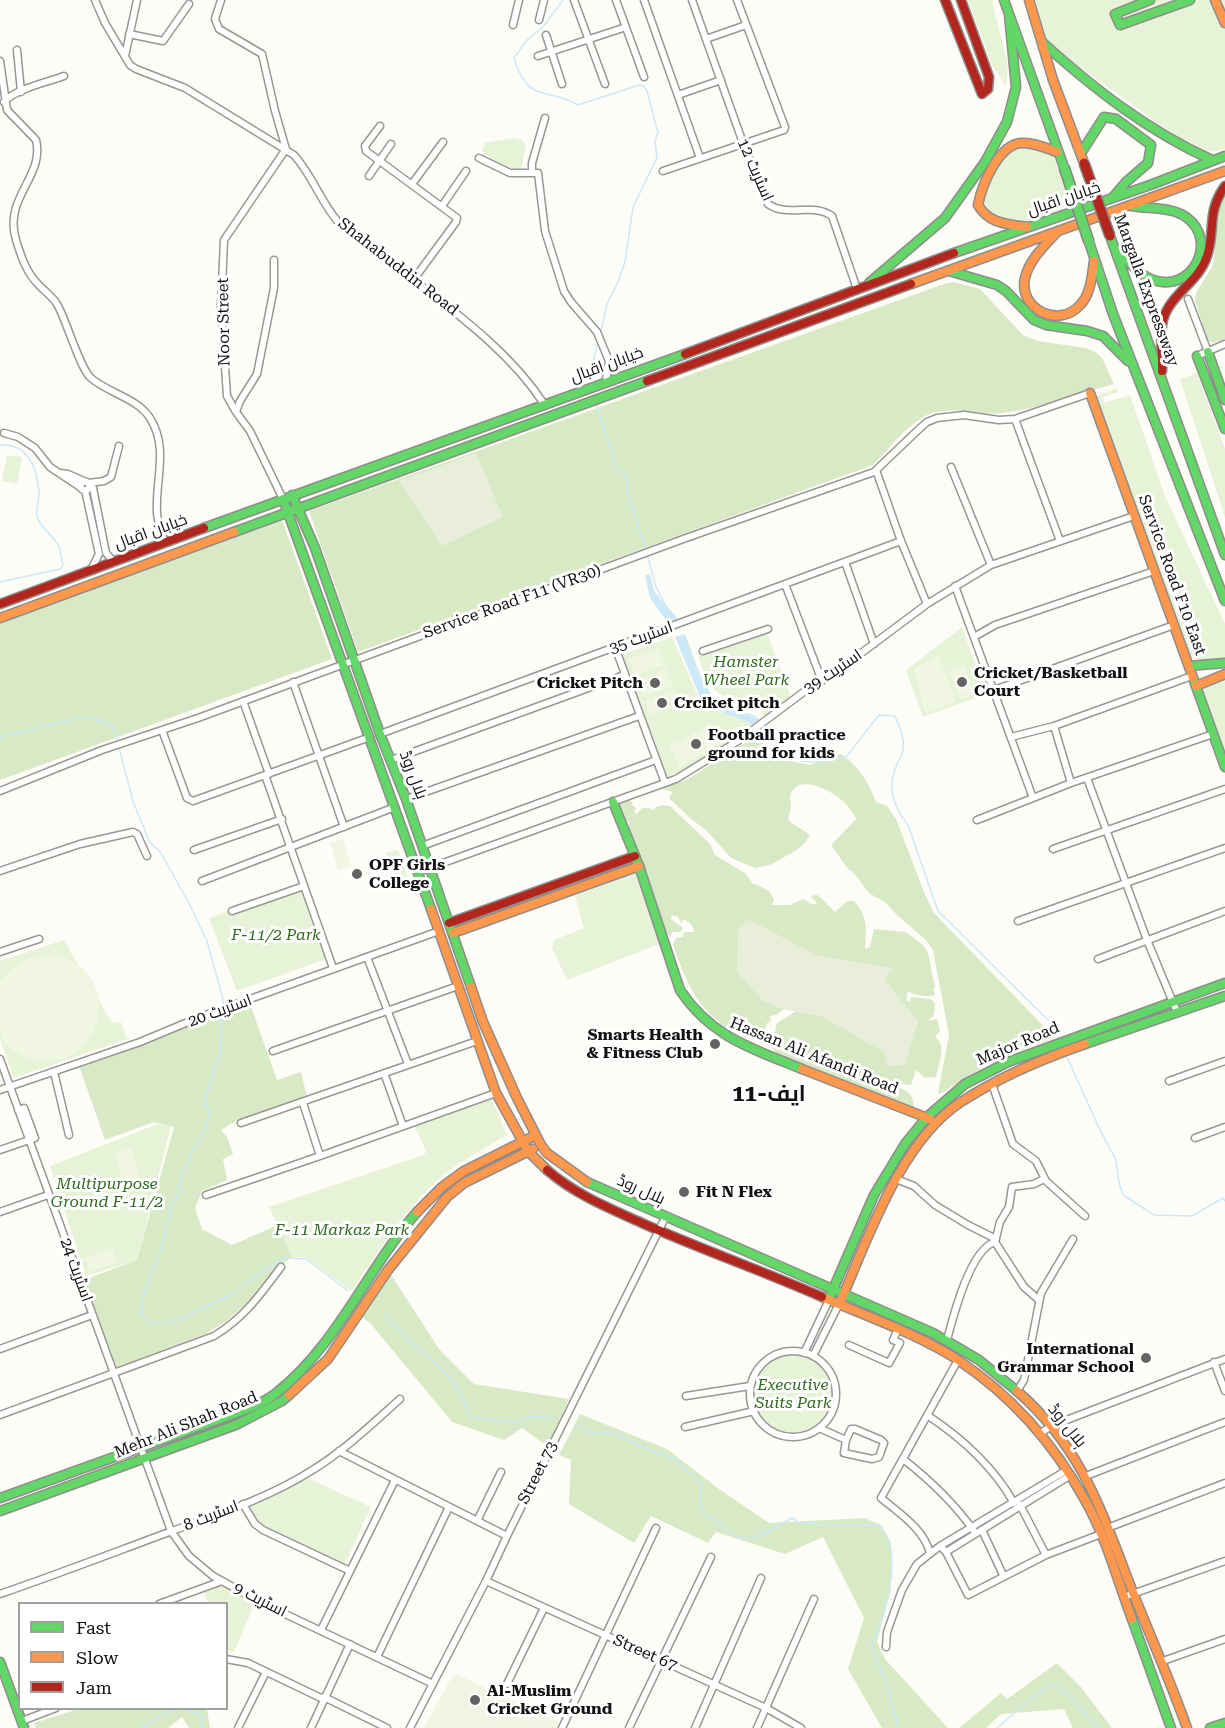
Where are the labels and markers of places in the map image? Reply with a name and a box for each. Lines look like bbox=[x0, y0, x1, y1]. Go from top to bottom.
place label: Cricket/Basketball Court bbox=[974, 663, 1127, 701]
place label: Cricket Pitch bbox=[537, 673, 643, 693]
marker: Cricket/Basketball Court bbox=[955, 675, 969, 689]
marker: Cricket Pitch bbox=[648, 676, 662, 690]
place label: Crciket pitch bbox=[674, 693, 780, 713]
marker: Crciket pitch bbox=[655, 696, 669, 710]
place label: Football practice ground for kids bbox=[708, 725, 846, 763]
marker: Football practice ground for kids bbox=[689, 737, 703, 751]
place label: OPF Girls College bbox=[369, 855, 445, 893]
marker: OPF Girls College bbox=[350, 867, 364, 881]
place label: Smarts Health & Fitness Club bbox=[586, 1025, 703, 1063]
marker: Smarts Health & Fitness Club bbox=[708, 1037, 722, 1051]
place label: Fit N Flex bbox=[696, 1182, 772, 1202]
marker: Fit N Flex bbox=[677, 1185, 691, 1199]
place label: International Grammar School bbox=[997, 1339, 1134, 1377]
marker: International Grammar School bbox=[1139, 1351, 1153, 1365]
place label: Al-Muslim Cricket Ground bbox=[487, 1681, 612, 1719]
marker: Al-Muslim Cricket Ground bbox=[468, 1693, 482, 1707]

